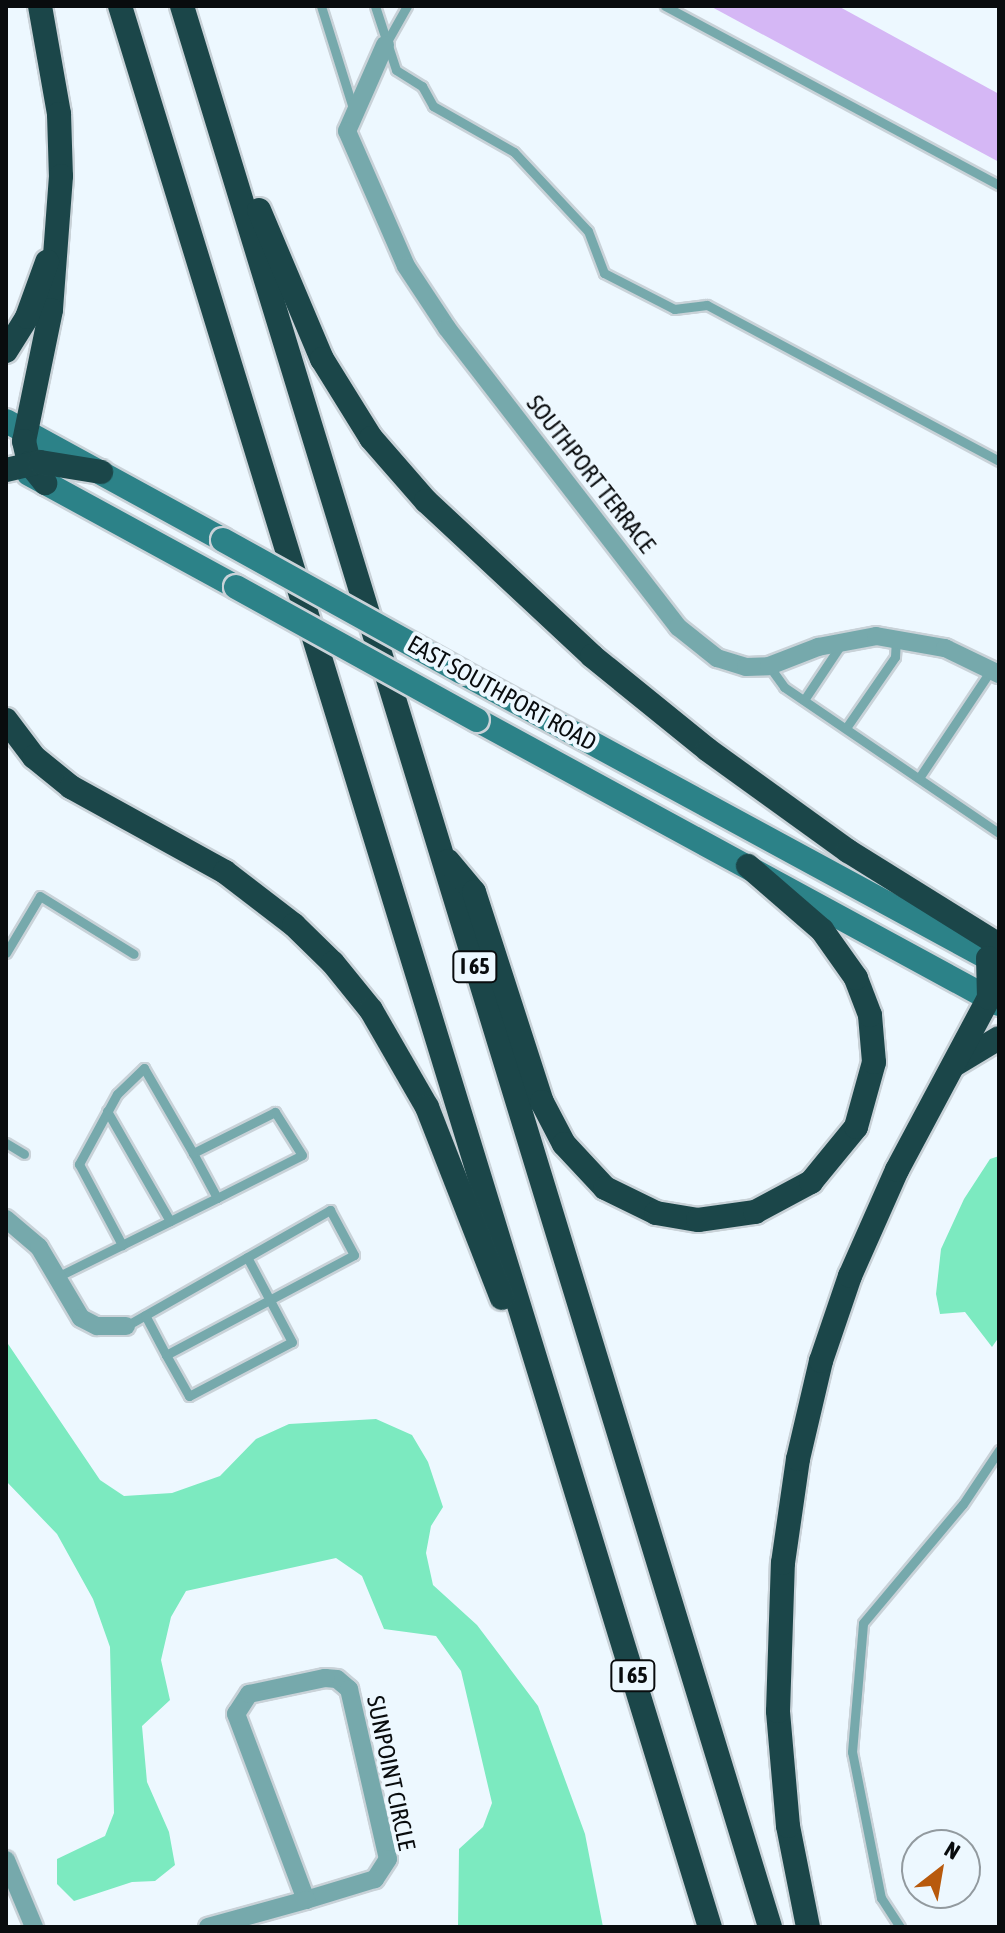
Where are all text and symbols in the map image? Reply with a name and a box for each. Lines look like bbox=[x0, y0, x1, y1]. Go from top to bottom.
street label: SOUTHPORT TERRACE bbox=[521, 390, 661, 558]
street label: EAST SOUTHPORT ROAD bbox=[403, 629, 601, 757]
road number: I 65 bbox=[451, 949, 499, 985]
road number: I 65 bbox=[609, 1658, 657, 1694]
street label: SUNPOINT CIRCLE bbox=[361, 1693, 421, 1853]
north arrow bbox=[901, 1829, 981, 1909]
text: N bbox=[940, 1836, 965, 1865]

